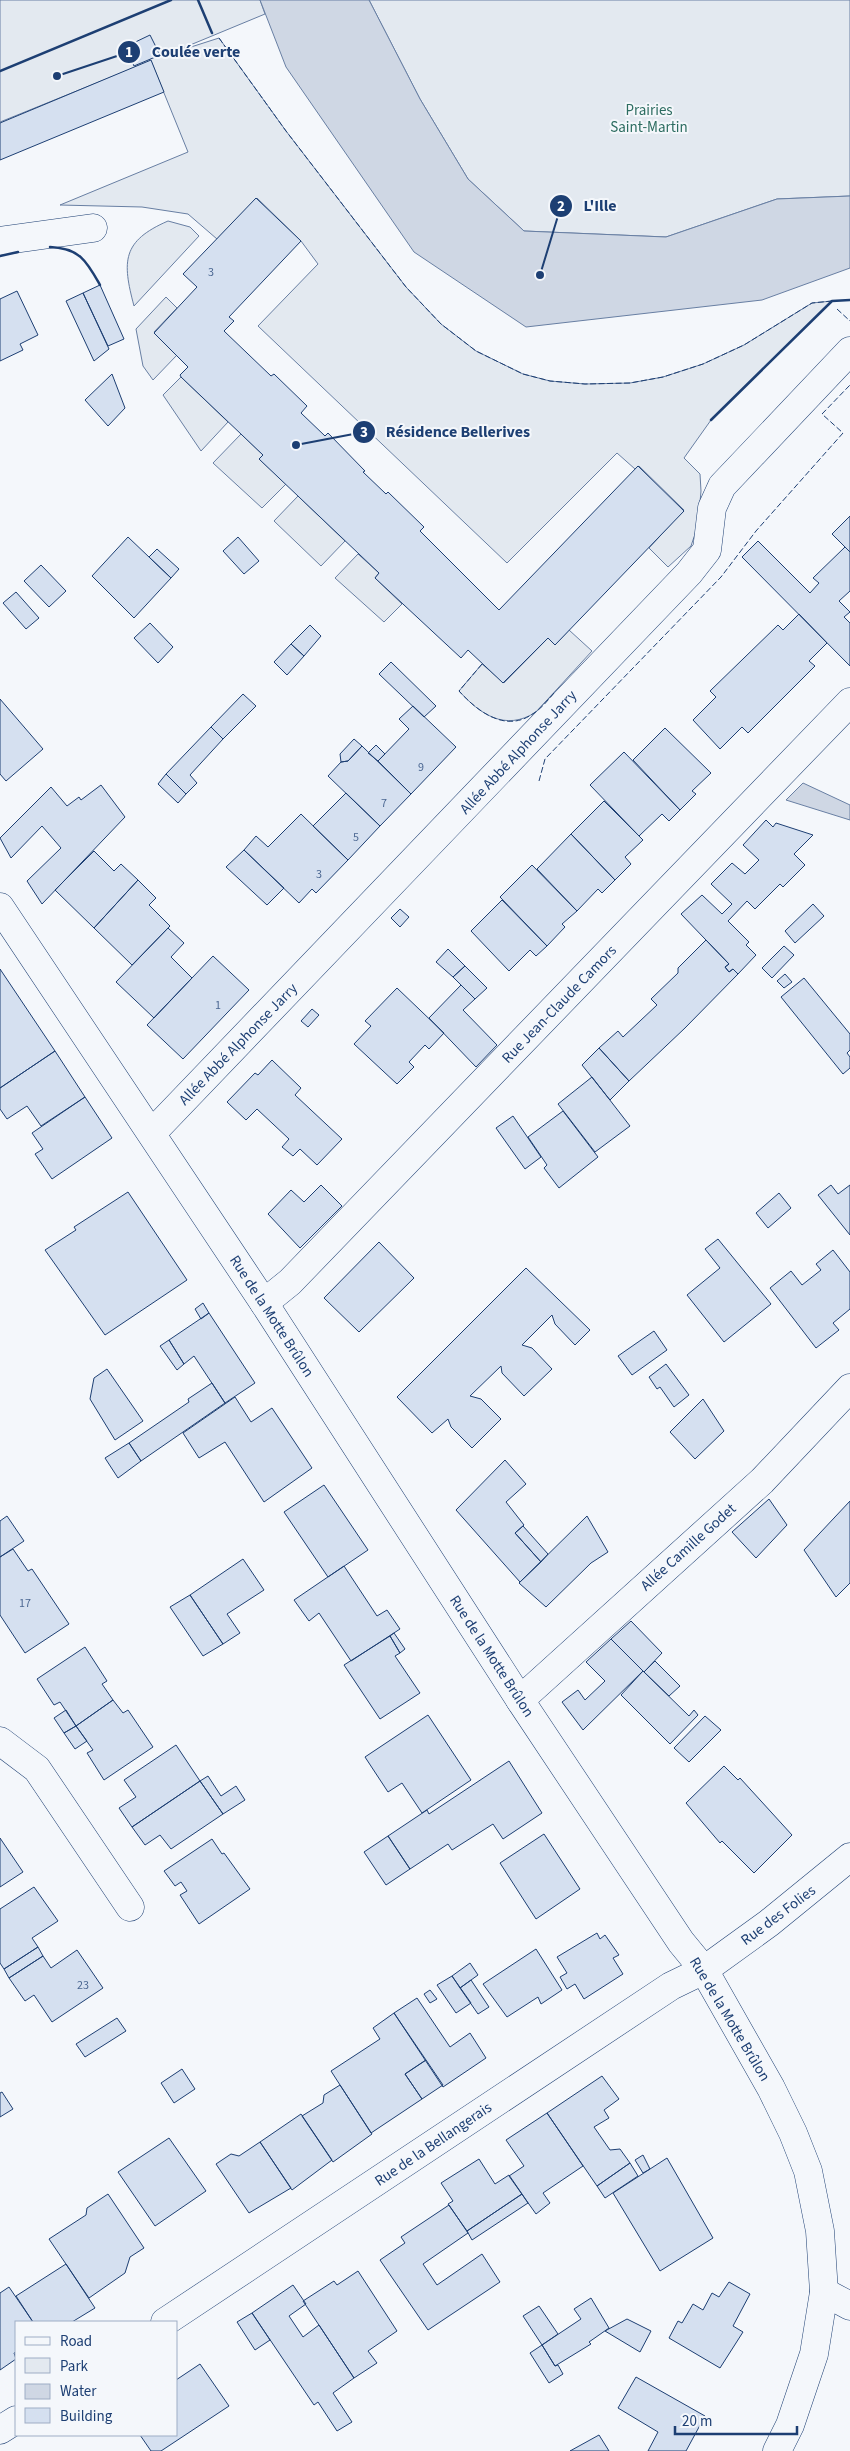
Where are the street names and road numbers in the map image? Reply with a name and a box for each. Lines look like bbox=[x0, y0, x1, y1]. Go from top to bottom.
street label: Allée Abbé Alphonse Jarry bbox=[455, 686, 582, 819]
street label: Rue Jean-Claude Camors bbox=[497, 941, 621, 1068]
street label: Allée Abbé Alphonse Jarry bbox=[174, 978, 302, 1110]
street label: Rue de la Motte Brûlon bbox=[224, 1251, 319, 1381]
street label: Allée Camille Godet bbox=[636, 1499, 741, 1596]
street label: Rue de la Motte Brûlon bbox=[444, 1591, 539, 1721]
street label: Rue des Folies bbox=[737, 1880, 820, 1950]
street label: Rue de la Motte Brûlon bbox=[684, 1953, 775, 2085]
street label: Rue de la Bellangerais bbox=[371, 2097, 496, 2191]

